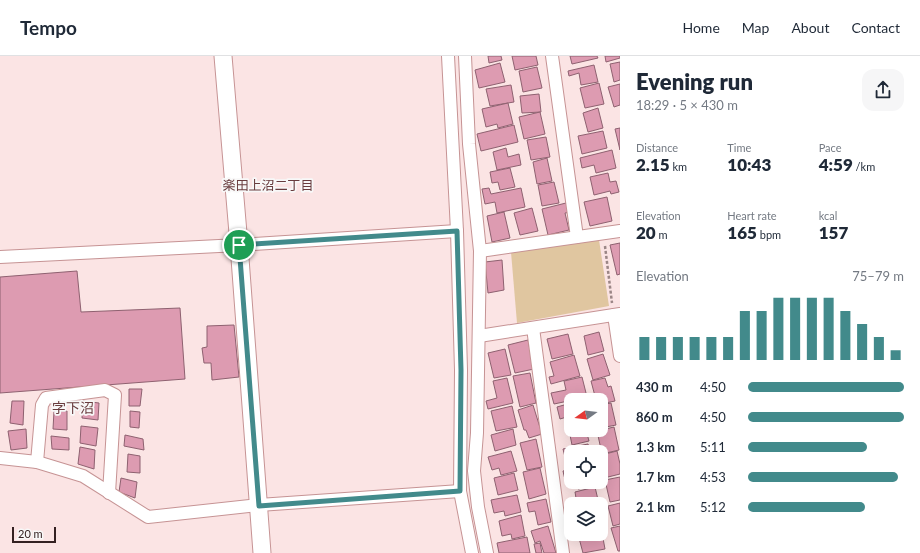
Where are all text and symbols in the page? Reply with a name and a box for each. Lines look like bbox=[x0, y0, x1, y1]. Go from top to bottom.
text: Tempo bbox=[20, 16, 77, 39]
text: Home bbox=[682, 19, 720, 36]
text: Map bbox=[742, 19, 769, 36]
text: About bbox=[791, 19, 829, 36]
text: Contact bbox=[851, 19, 900, 36]
text: Evening run bbox=[636, 68, 753, 95]
button: share bbox=[862, 69, 904, 111]
text: 18:29 · 5 × 430 m bbox=[636, 97, 738, 113]
text: Distance bbox=[636, 141, 678, 154]
text: Time bbox=[727, 141, 751, 154]
text: Pace bbox=[819, 141, 842, 154]
text: 2.15 bbox=[636, 154, 670, 175]
text: 10:43 bbox=[727, 154, 771, 175]
text: 4:59 bbox=[819, 154, 853, 175]
text: km bbox=[670, 160, 687, 173]
text: /km bbox=[853, 160, 875, 173]
district label: 楽田上沼二丁目 bbox=[222, 177, 314, 193]
text: Elevation bbox=[636, 209, 681, 222]
text: Heart rate bbox=[727, 209, 777, 222]
text: kcal bbox=[819, 209, 837, 222]
text: 20 bbox=[636, 222, 656, 243]
text: 165 bbox=[727, 222, 757, 243]
text: 157 bbox=[819, 222, 848, 243]
pin bbox=[222, 228, 256, 262]
text: m bbox=[656, 228, 668, 241]
text: bpm bbox=[757, 228, 781, 241]
icon: arrive bbox=[228, 234, 250, 256]
text: Elevation bbox=[636, 268, 689, 284]
text: 75–79 m bbox=[852, 268, 904, 284]
text: 430 m bbox=[636, 379, 673, 395]
text: 4:50 bbox=[700, 379, 726, 395]
north arrow bbox=[564, 393, 608, 437]
map controls bbox=[564, 393, 608, 541]
district label: 字下沼 bbox=[52, 399, 94, 416]
text: 860 m bbox=[636, 409, 673, 425]
text: 4:50 bbox=[700, 409, 726, 425]
text: 1.3 km bbox=[636, 439, 675, 455]
text: 5:11 bbox=[700, 439, 726, 455]
button: locate bbox=[564, 445, 608, 489]
text: 1.7 km bbox=[636, 469, 675, 485]
text: 4:53 bbox=[700, 469, 726, 485]
button: layers bbox=[564, 497, 608, 541]
text: 2.1 km bbox=[636, 499, 675, 515]
text: 5:12 bbox=[700, 499, 726, 515]
scale bar bbox=[12, 525, 56, 544]
text: 20 m bbox=[18, 527, 43, 540]

